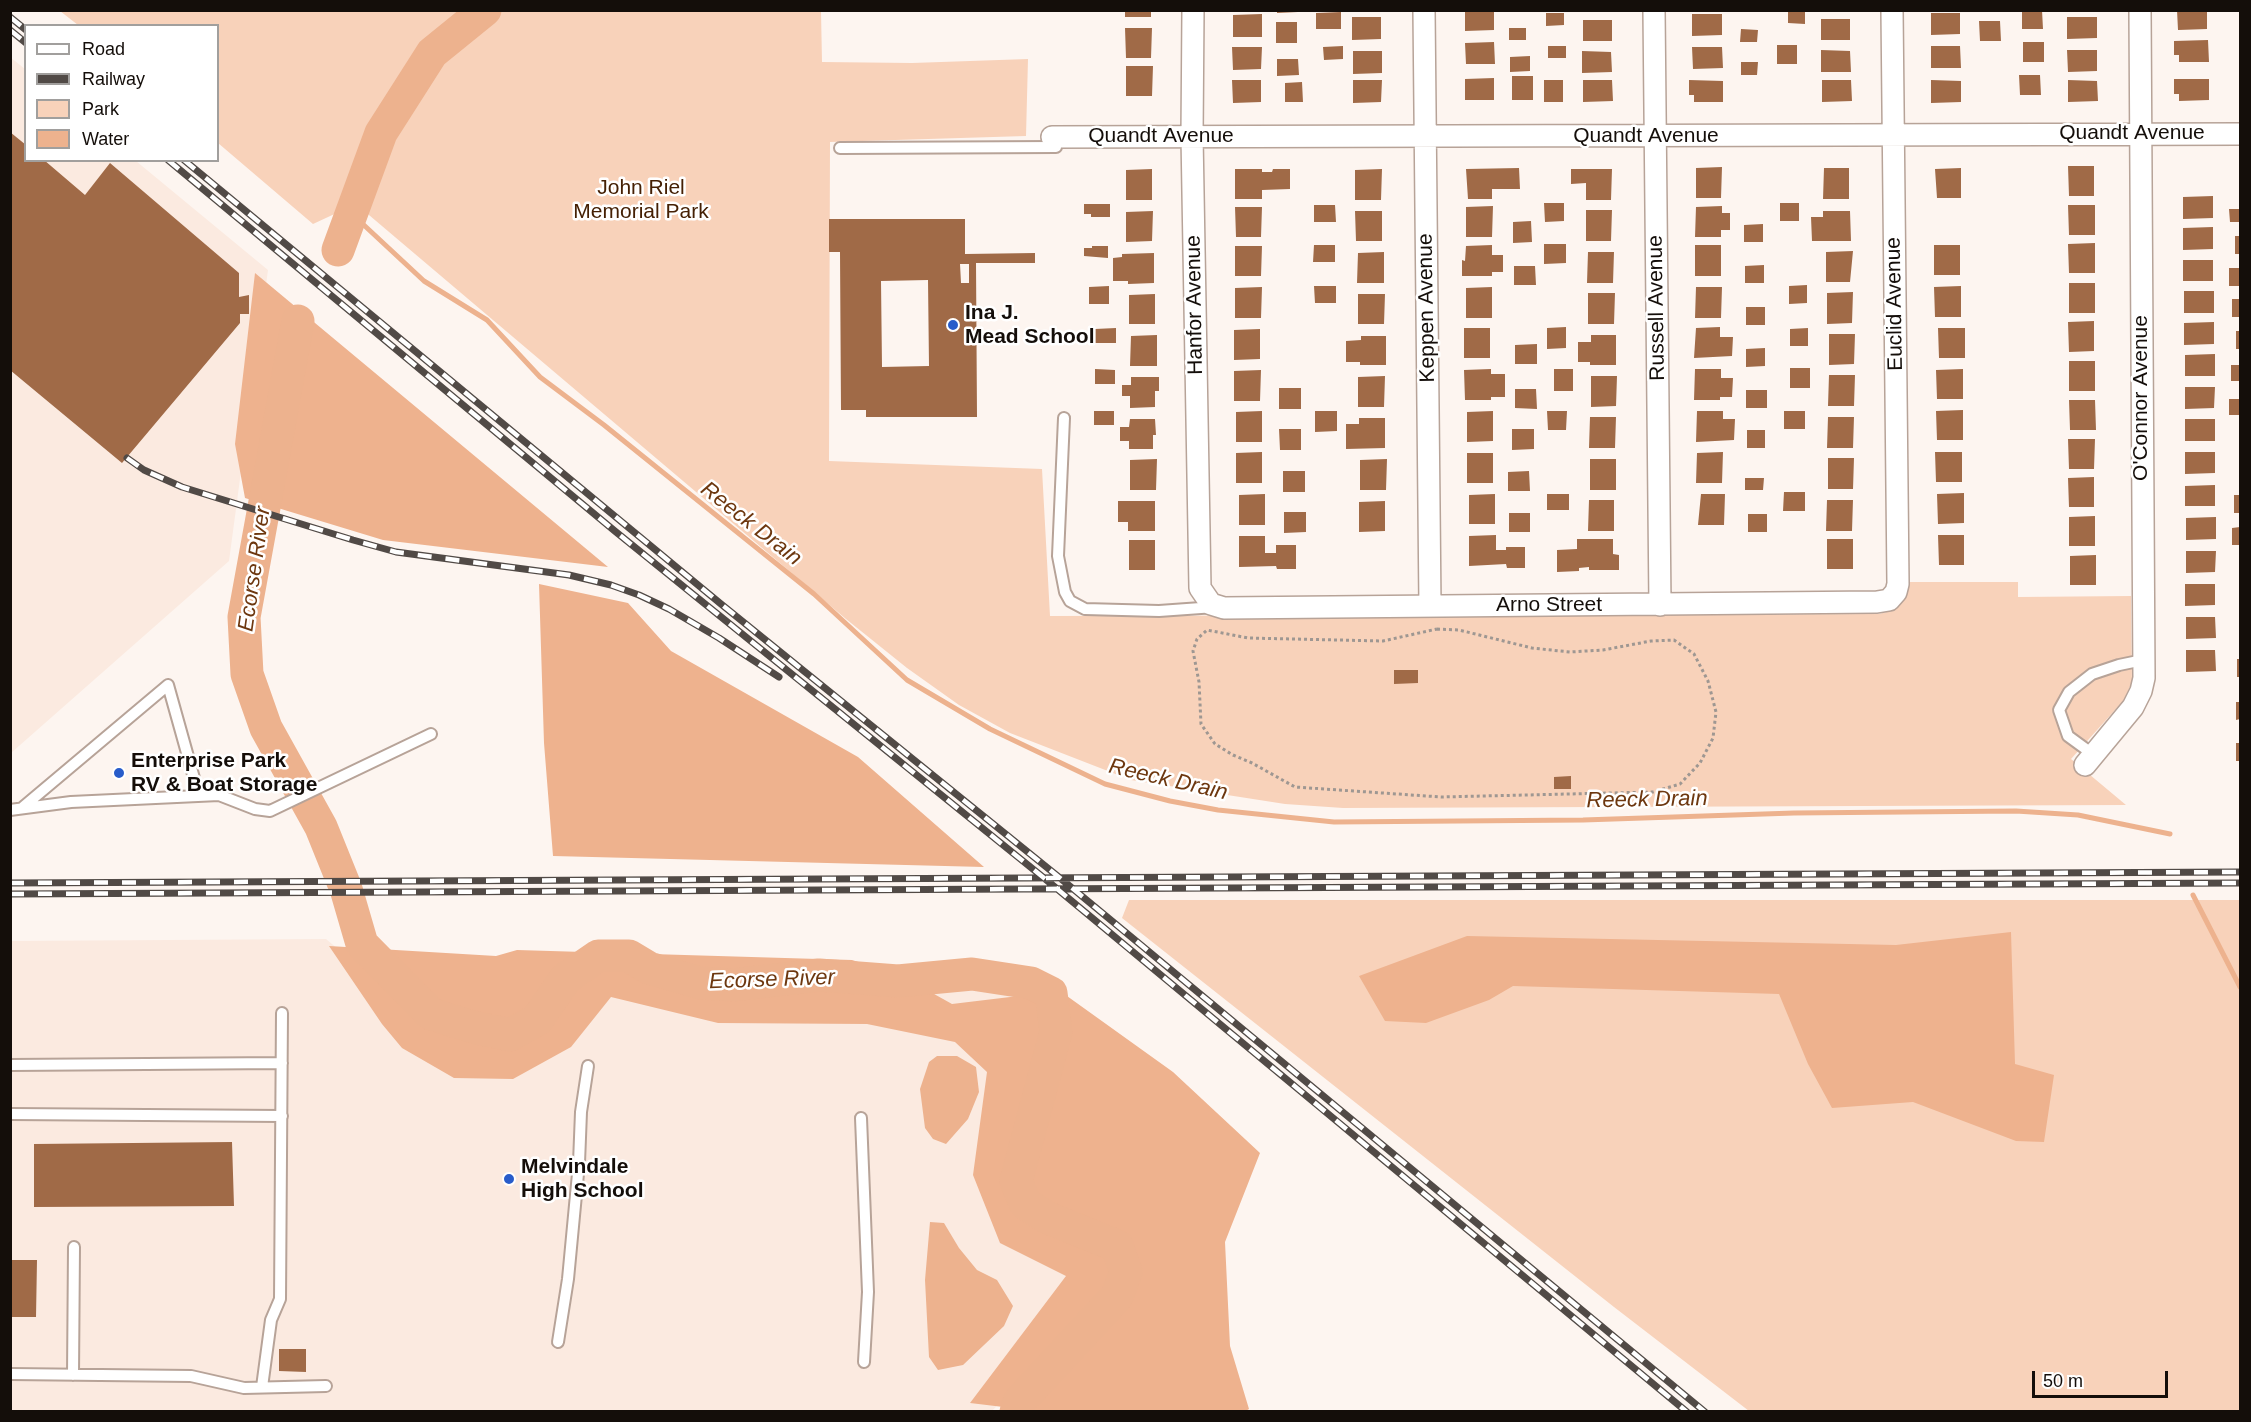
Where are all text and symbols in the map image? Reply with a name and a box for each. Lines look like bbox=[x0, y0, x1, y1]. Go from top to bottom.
legend bbox=[24, 24, 219, 162]
text: Road bbox=[82, 39, 125, 59]
text: Railway bbox=[82, 69, 145, 89]
text: Park bbox=[82, 99, 119, 119]
street label: Quandt Avenue bbox=[2059, 120, 2205, 146]
street label: Quandt Avenue bbox=[1088, 123, 1234, 149]
street label: Quandt Avenue bbox=[1573, 123, 1719, 149]
text: Water bbox=[82, 129, 129, 149]
park label: John Riel Memorial Park bbox=[573, 175, 709, 225]
street label: Keppen Avenue bbox=[1413, 233, 1441, 383]
street label: Hanfor Avenue bbox=[1181, 235, 1209, 375]
street label: Russell Avenue bbox=[1643, 235, 1671, 381]
street label: Euclid Avenue bbox=[1881, 237, 1909, 371]
place label: Ina J. Mead School bbox=[965, 300, 1095, 350]
street label: O'Connor Avenue bbox=[2128, 315, 2154, 481]
marker: Ina J. Mead School bbox=[946, 318, 960, 332]
water label: Reeck Drain bbox=[695, 476, 807, 572]
water label: Ecorse River bbox=[233, 505, 277, 633]
street label: Arno Street bbox=[1496, 592, 1602, 618]
place label: Enterprise Park RV & Boat Storage bbox=[131, 748, 317, 798]
water label: Reeck Drain bbox=[1106, 754, 1230, 806]
marker: Enterprise Park RV & Boat Storage bbox=[112, 766, 126, 780]
water label: Reeck Drain bbox=[1586, 786, 1708, 814]
water label: Ecorse River bbox=[709, 965, 835, 995]
place label: Melvindale High School bbox=[521, 1154, 643, 1204]
marker: Melvindale High School bbox=[502, 1172, 516, 1186]
scale bar bbox=[2035, 1359, 2172, 1397]
text: 50 m bbox=[2043, 1371, 2083, 1391]

